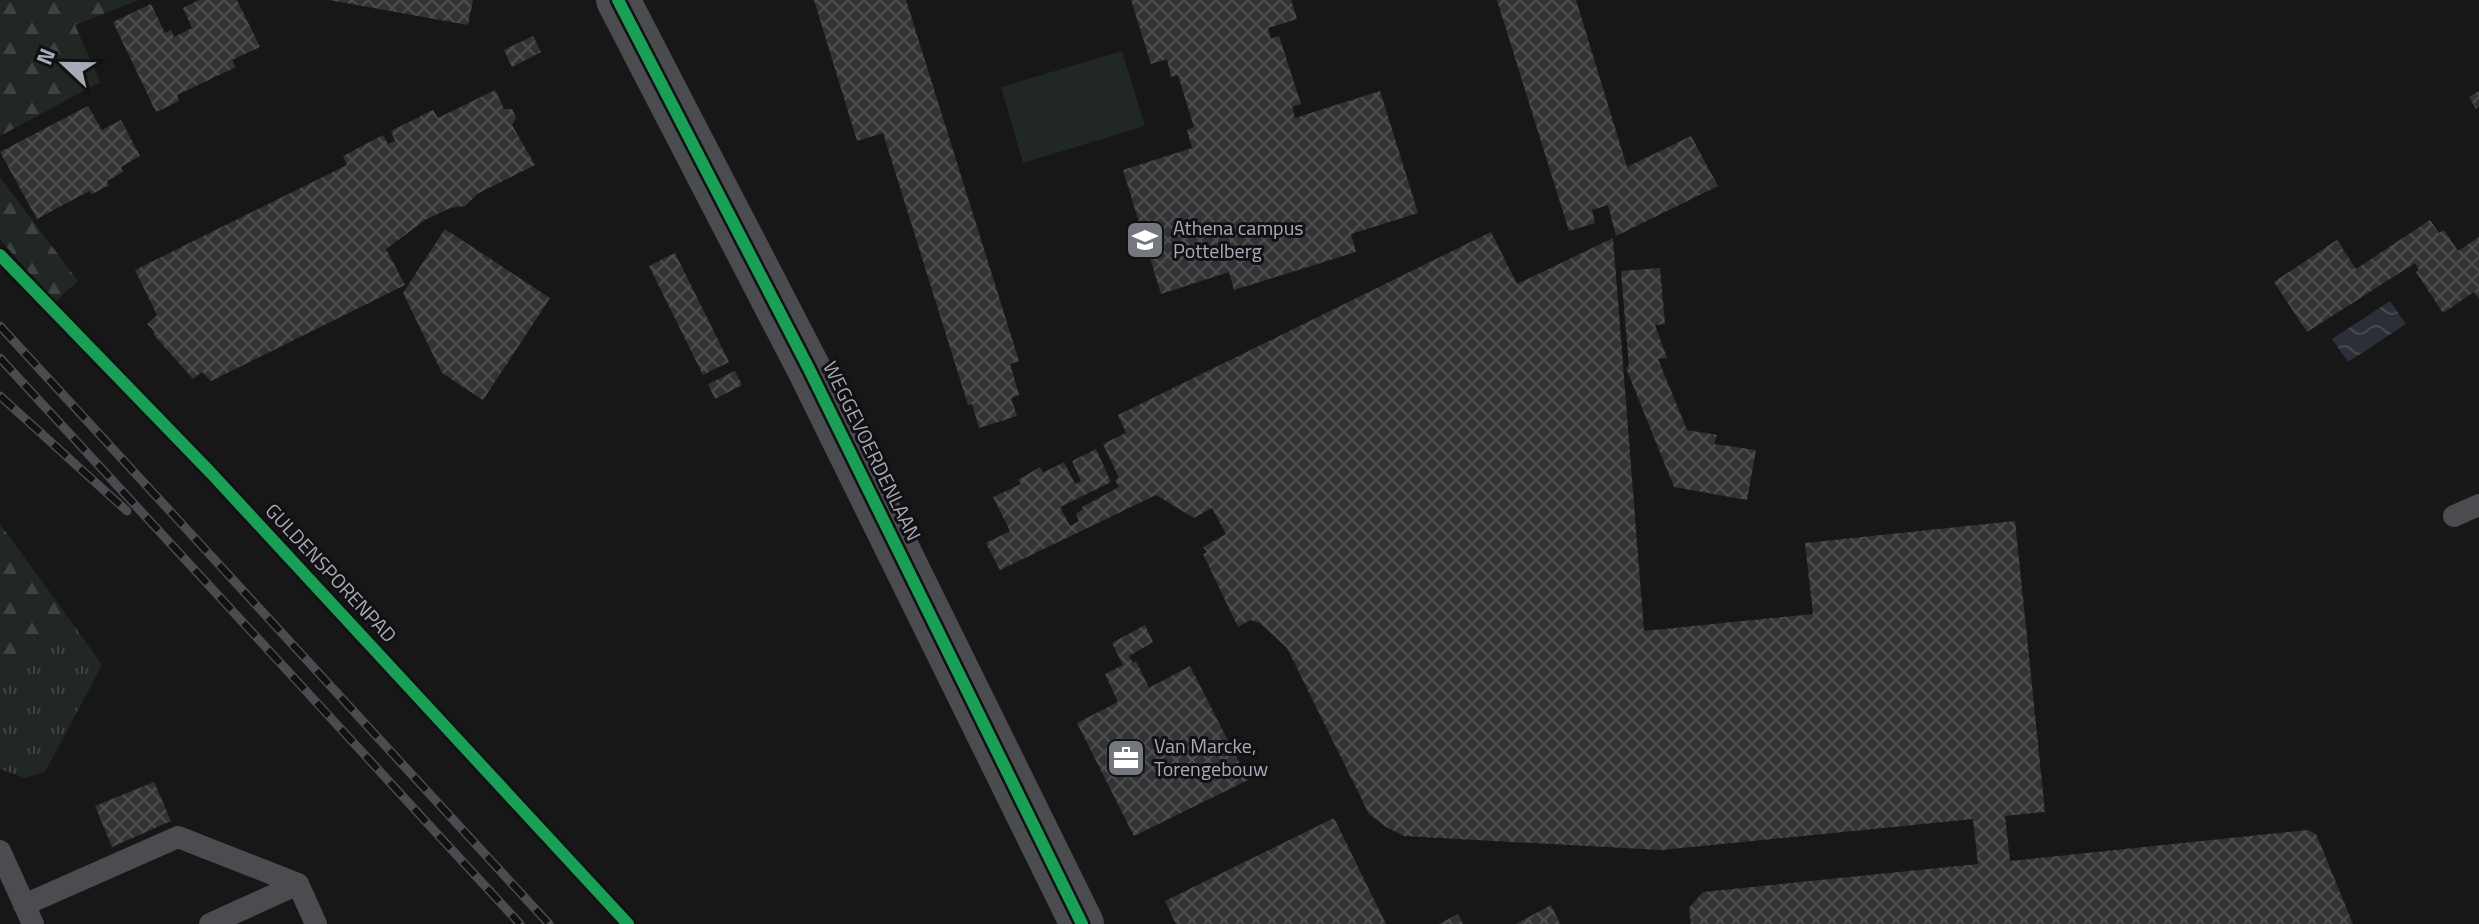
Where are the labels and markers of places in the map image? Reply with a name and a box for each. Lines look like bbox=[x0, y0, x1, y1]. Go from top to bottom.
place label: Athena campus Pottelberg bbox=[1173, 212, 1304, 266]
school or university icon: Athena campus Pottelberg bbox=[1124, 219, 1166, 261]
place label: Van Marcke, Torengebouw bbox=[1154, 730, 1268, 784]
office icon: Van Marcke, Torengebouw bbox=[1105, 737, 1147, 779]

